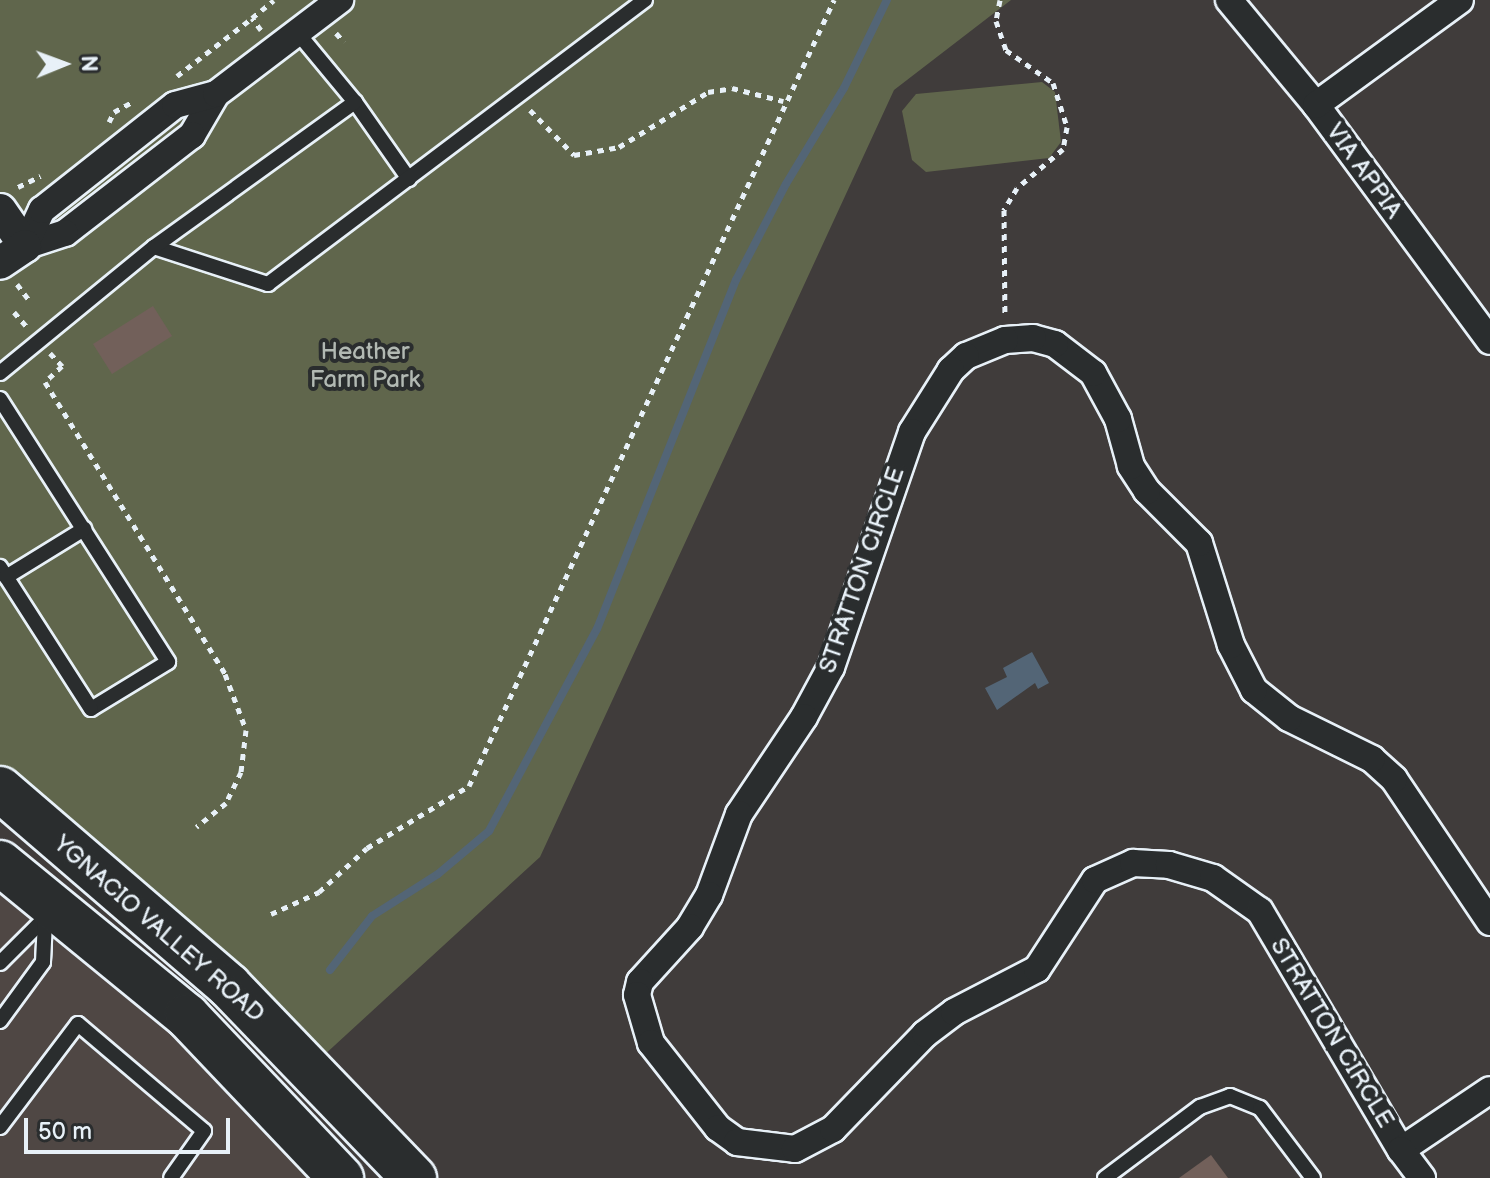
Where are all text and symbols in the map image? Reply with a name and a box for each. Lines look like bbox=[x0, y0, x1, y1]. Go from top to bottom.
north arrow bbox=[24, 24, 104, 104]
text: N bbox=[75, 55, 102, 72]
street label: VIA APPIA bbox=[1320, 118, 1408, 224]
park label: Heather Farm Park bbox=[310, 338, 420, 394]
street label: STRATTON CIRCLE bbox=[813, 463, 911, 677]
street label: YGNACIO VALLEY ROAD bbox=[47, 829, 271, 1029]
street label: STRATTON CIRCLE bbox=[1264, 933, 1400, 1133]
scale bar bbox=[28, 1102, 234, 1152]
text: 50 m bbox=[38, 1117, 92, 1146]

